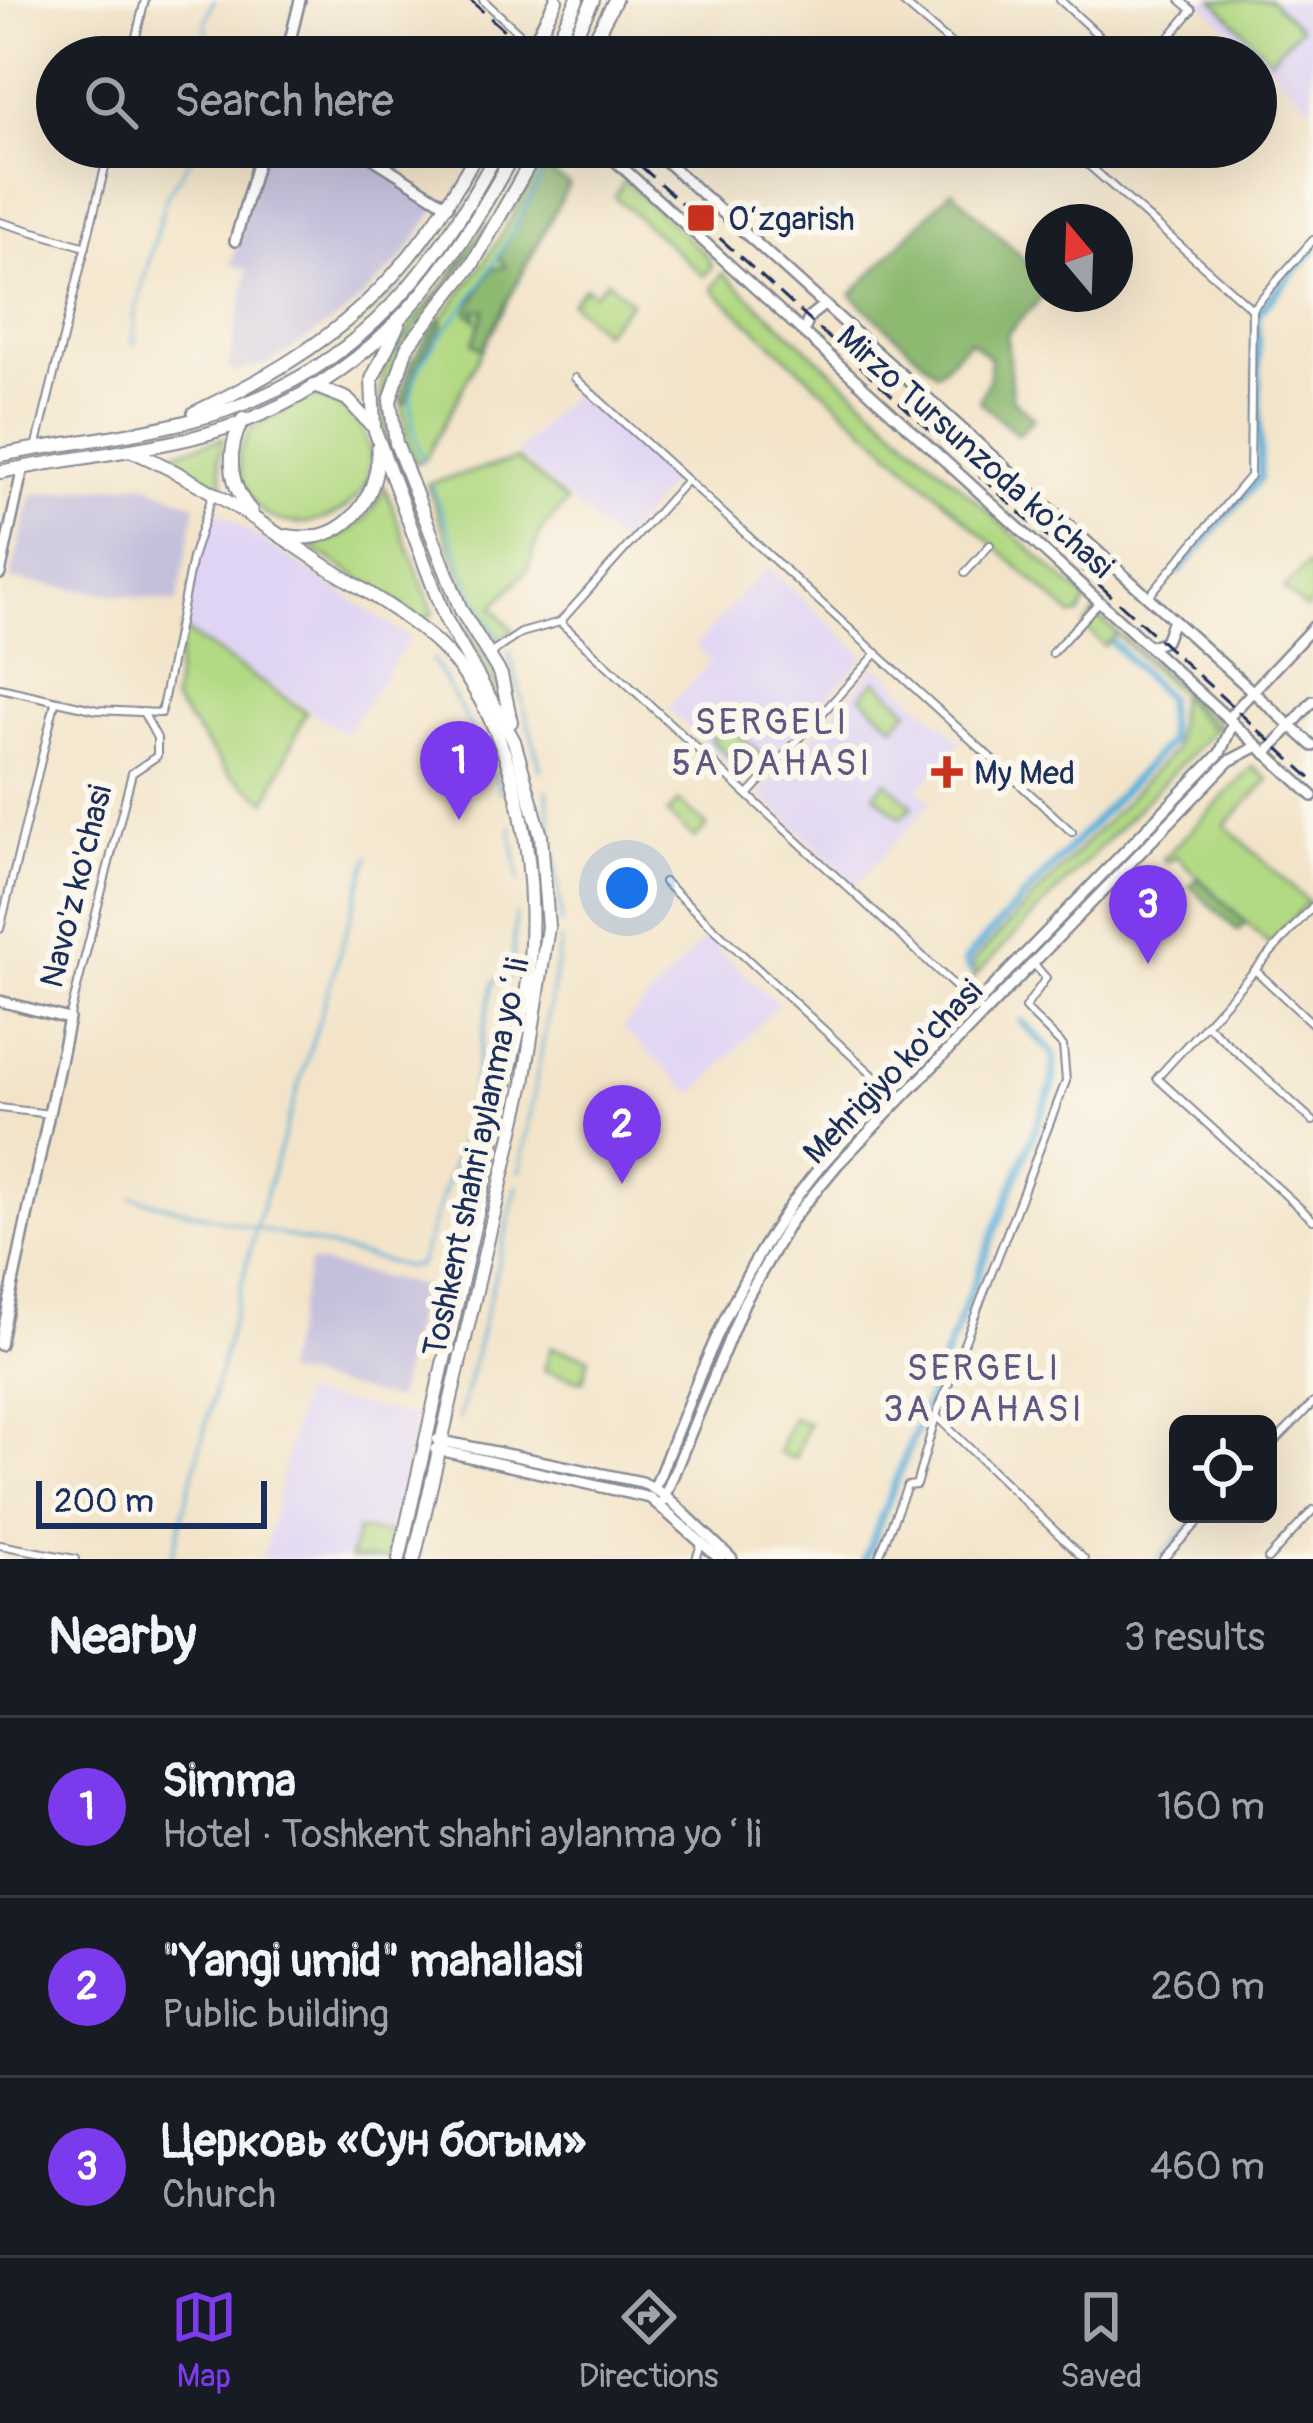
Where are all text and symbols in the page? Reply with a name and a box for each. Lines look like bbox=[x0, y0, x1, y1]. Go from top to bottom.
search box bbox=[36, 36, 1277, 168]
icon: search bbox=[78, 69, 144, 135]
text: Search here bbox=[174, 74, 394, 130]
place label: O‘zgarish bbox=[728, 199, 855, 240]
marker: O‘zgarish bbox=[685, 202, 717, 234]
north arrow bbox=[1025, 204, 1133, 312]
street label: Mirzo Tursunzoda ko'chasi bbox=[828, 317, 1122, 587]
district label: SERGELI 5A DAHASI bbox=[672, 700, 872, 786]
pin: 1 bbox=[420, 721, 498, 820]
place label: My Med bbox=[974, 753, 1075, 794]
marker: My Med bbox=[931, 756, 963, 788]
street label: Navo'z ko'chasi bbox=[31, 781, 121, 992]
your location bbox=[597, 858, 657, 918]
pin: 3 bbox=[1109, 865, 1187, 964]
street label: Toshkent shahri aylanma yoʻli bbox=[414, 954, 539, 1360]
street label: Mehrigiyo ko'chasi bbox=[795, 971, 991, 1173]
pin: 2 bbox=[583, 1085, 661, 1184]
district label: SERGELI 3A DAHASI bbox=[883, 1346, 1085, 1432]
map controls bbox=[1169, 1415, 1277, 1523]
button: locate bbox=[1169, 1415, 1277, 1523]
scale bar bbox=[36, 1475, 267, 1528]
text: 200 m bbox=[54, 1481, 154, 1522]
text: Nearby bbox=[48, 1605, 196, 1669]
text: 3 results bbox=[1124, 1613, 1265, 1662]
text: Simma bbox=[162, 1754, 296, 1810]
text: 1 bbox=[79, 1782, 95, 1831]
text: 160 m bbox=[1157, 1782, 1265, 1831]
text: Hotel · Toshkent shahri aylanma yoʻli bbox=[162, 1810, 762, 1859]
text: "Yangi umid" mahallasi bbox=[162, 1934, 583, 1990]
text: 2 bbox=[76, 1962, 98, 2011]
text: 260 m bbox=[1151, 1962, 1265, 2011]
text: Public building bbox=[162, 1990, 389, 2039]
text: Церковь «Сун богым» bbox=[162, 2114, 586, 2170]
text: 3 bbox=[76, 2142, 98, 2191]
text: 460 m bbox=[1150, 2142, 1265, 2191]
text: Church bbox=[162, 2170, 276, 2219]
tab: Map bbox=[171, 2284, 237, 2397]
tab: Directions bbox=[579, 2284, 719, 2397]
tab: Saved bbox=[1060, 2284, 1142, 2397]

